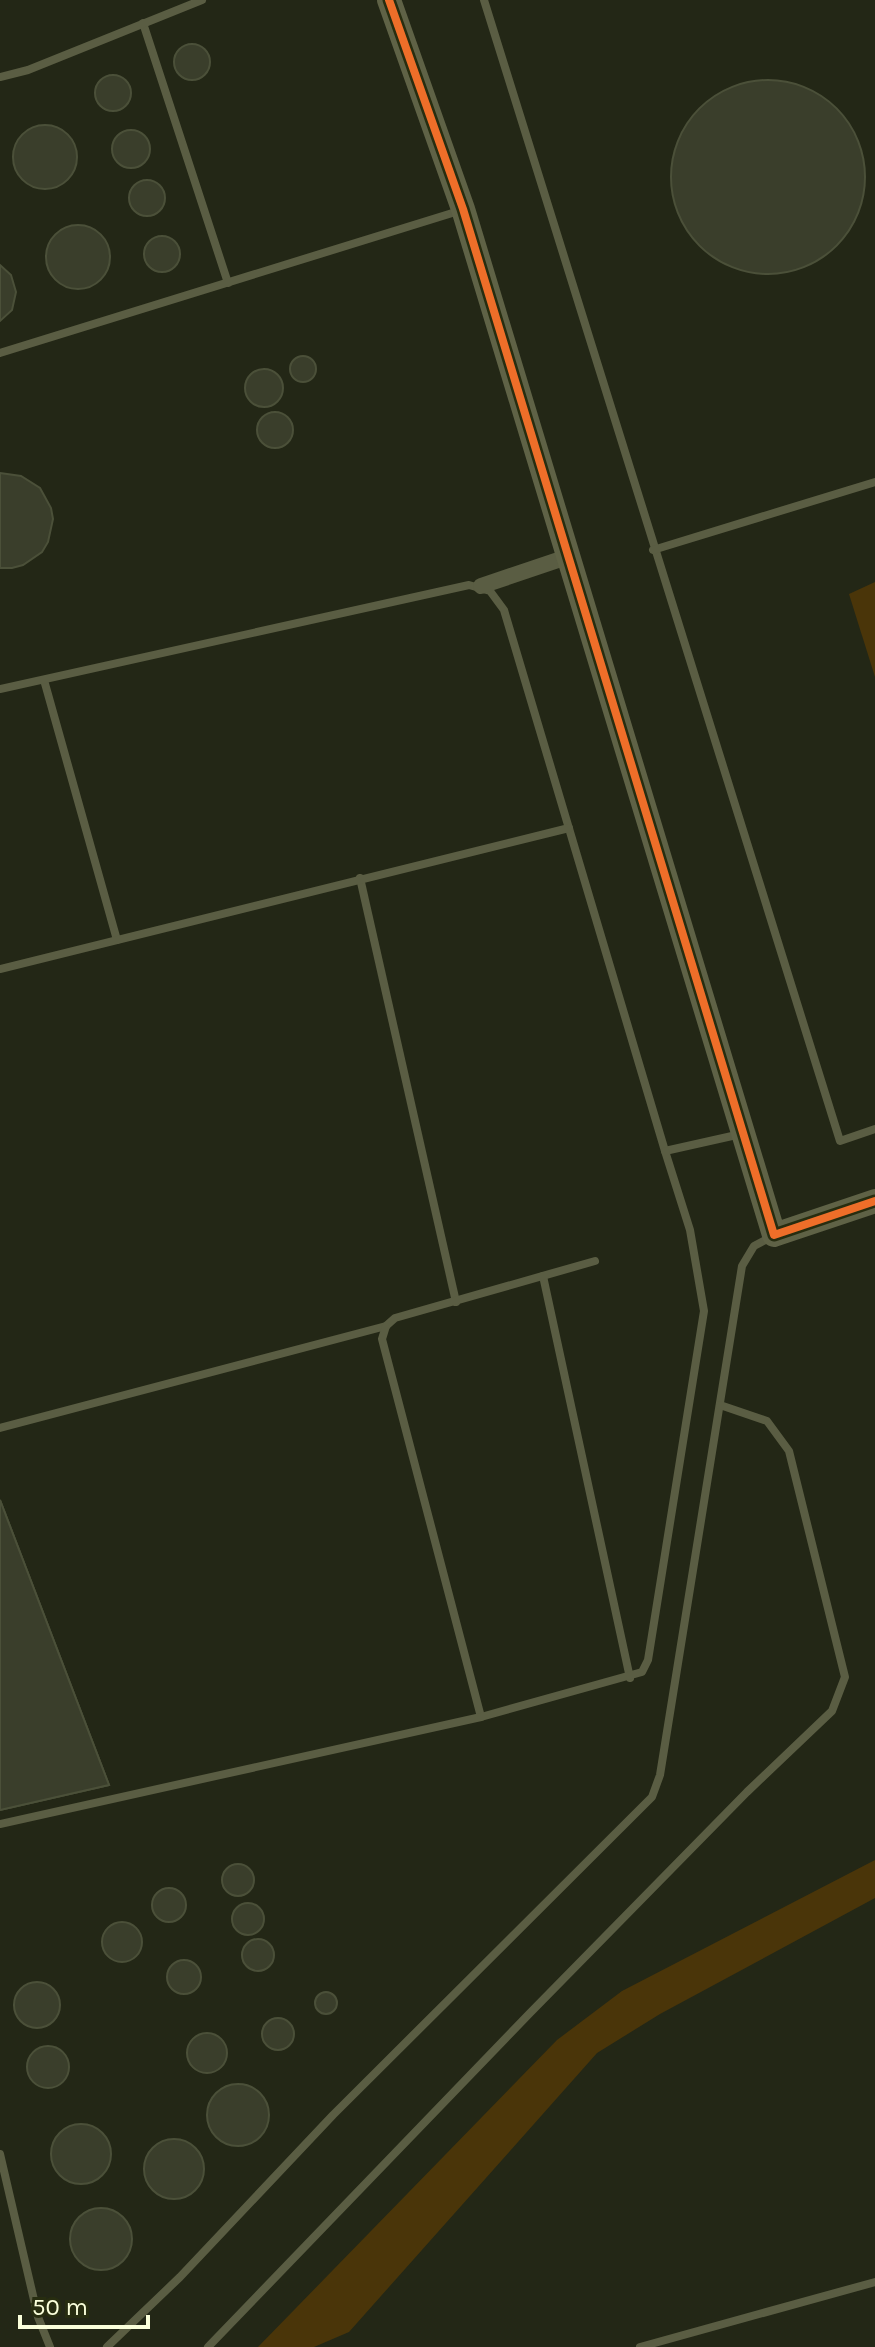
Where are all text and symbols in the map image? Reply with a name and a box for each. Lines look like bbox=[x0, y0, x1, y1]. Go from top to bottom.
scale bar bbox=[20, 2279, 148, 2329]
text: 50 m bbox=[32, 2293, 88, 2321]

